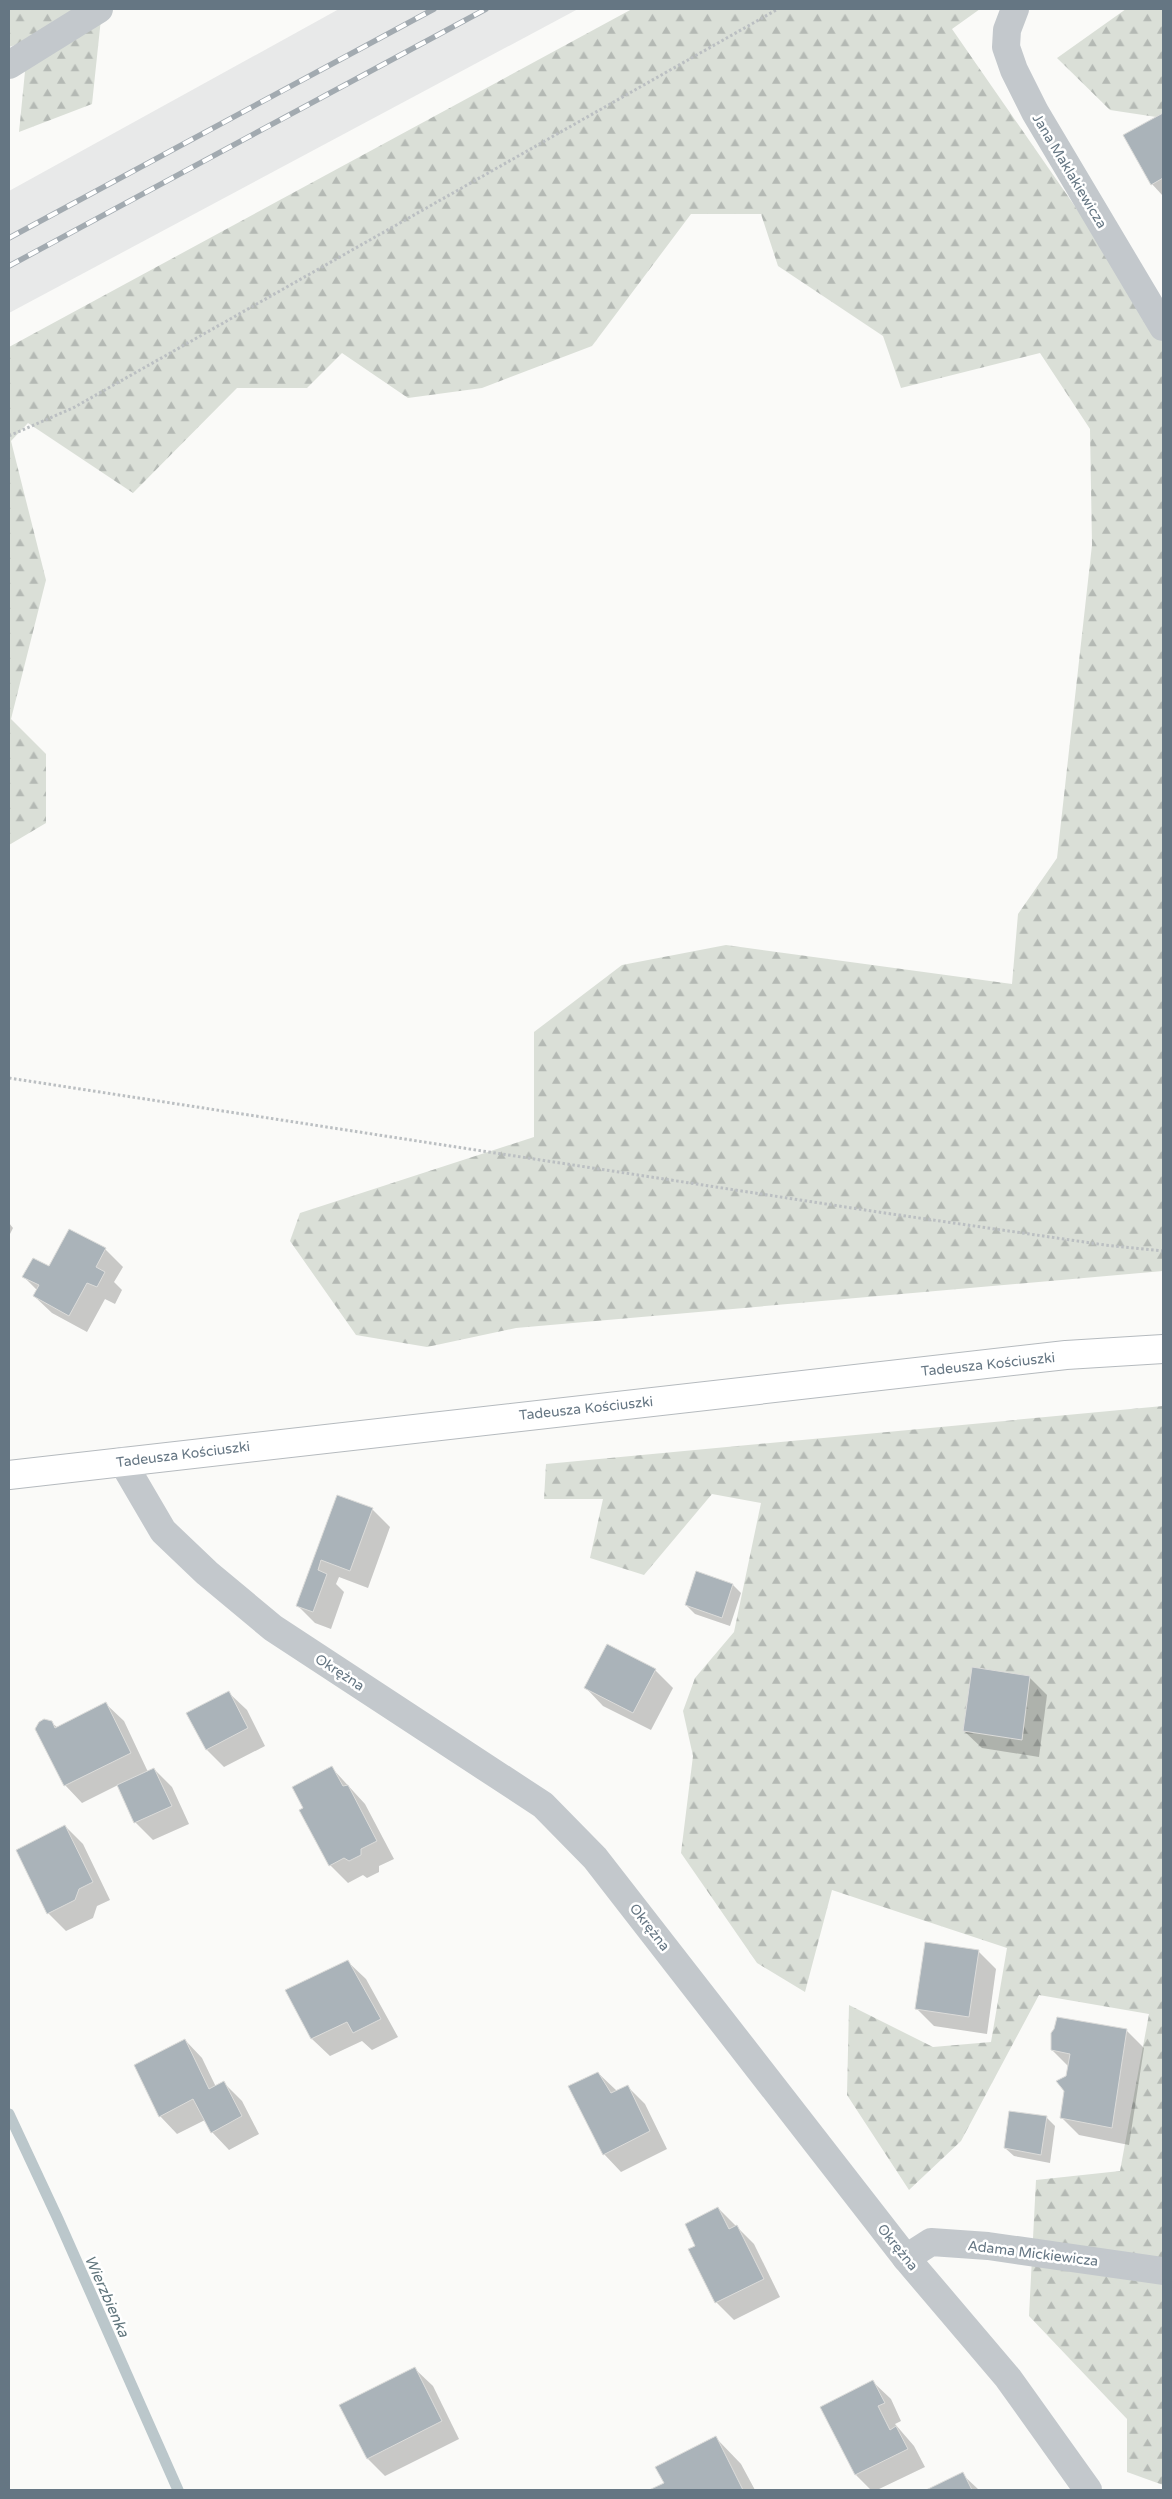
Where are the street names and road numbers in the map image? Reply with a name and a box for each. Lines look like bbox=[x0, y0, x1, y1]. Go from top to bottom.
street label: Jana Maklakiewicza bbox=[1029, 111, 1111, 232]
street label: Tadeusza Kościuszki bbox=[920, 1349, 1056, 1380]
street label: Tadeusza Kościuszki bbox=[518, 1393, 654, 1424]
street label: Tadeusza Kościuszki bbox=[115, 1438, 251, 1471]
street label: Okrężna bbox=[312, 1650, 368, 1695]
street label: Okrężna bbox=[626, 1900, 673, 1954]
street label: Okrężna bbox=[874, 2220, 922, 2274]
street label: Adama Mickiewicza bbox=[967, 2237, 1099, 2270]

